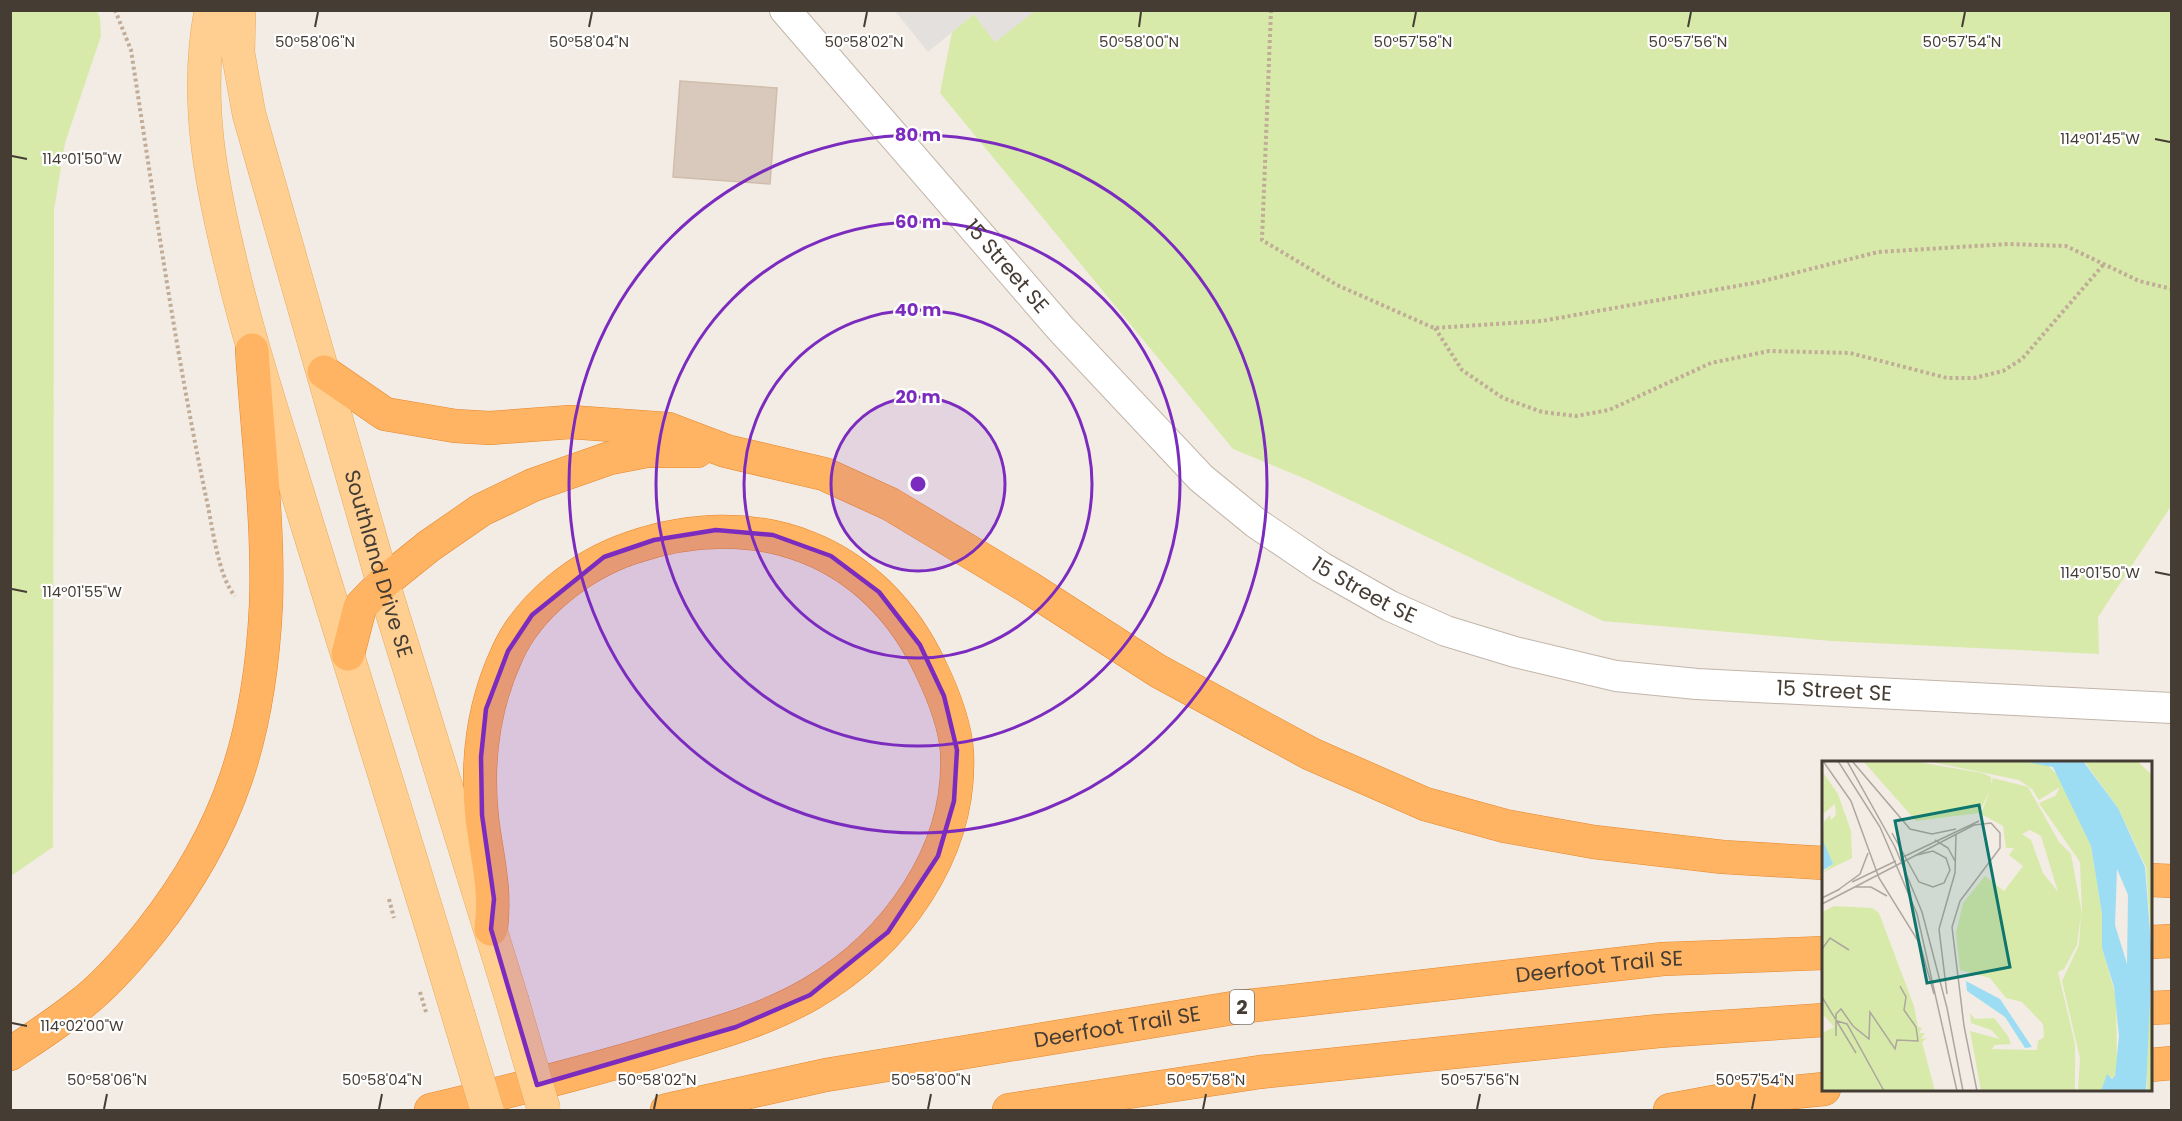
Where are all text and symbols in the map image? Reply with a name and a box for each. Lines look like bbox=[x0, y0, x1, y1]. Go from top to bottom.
text: 50°58'06"N bbox=[275, 31, 355, 52]
text: 50°58'04"N bbox=[549, 31, 629, 52]
text: 50°58'02"N bbox=[824, 31, 904, 52]
text: 50°58'00"N bbox=[1099, 31, 1179, 52]
text: 50°57'58"N bbox=[1374, 31, 1452, 52]
text: 50°57'56"N bbox=[1649, 31, 1727, 52]
text: 50°57'54"N bbox=[1923, 31, 2001, 52]
text: 80 m bbox=[895, 122, 941, 147]
text: 114°01'45"W bbox=[2060, 128, 2140, 149]
text: 114°01'50"W bbox=[42, 148, 122, 169]
text: 60 m bbox=[895, 209, 941, 234]
street label: 15 Street SE bbox=[958, 213, 1056, 319]
text: 40 m bbox=[895, 297, 941, 322]
text: 20 m bbox=[896, 384, 940, 409]
street label: Southland Drive SE bbox=[337, 466, 420, 661]
centre of rings bbox=[908, 474, 928, 494]
street label: 15 Street SE bbox=[1306, 550, 1422, 630]
text: 114°01'50"W bbox=[2060, 562, 2140, 583]
text: 114°01'55"W bbox=[42, 581, 122, 602]
street label: 15 Street SE bbox=[1776, 673, 1893, 708]
inset map bbox=[1822, 761, 2152, 1091]
street label: Deerfoot Trail SE bbox=[1514, 943, 1684, 990]
road number: 2 bbox=[1230, 990, 1254, 1024]
street label: Deerfoot Trail SE bbox=[1032, 999, 1203, 1055]
text: 114°02'00"W bbox=[40, 1015, 124, 1036]
text: 50°58'06"N bbox=[67, 1069, 147, 1090]
text: 50°58'04"N bbox=[342, 1069, 422, 1090]
text: 50°58'02"N bbox=[617, 1069, 697, 1090]
text: 50°58'00"N bbox=[891, 1069, 971, 1090]
text: 50°57'58"N bbox=[1167, 1069, 1245, 1090]
text: 50°57'56"N bbox=[1441, 1069, 1519, 1090]
text: 50°57'54"N bbox=[1716, 1069, 1794, 1090]

